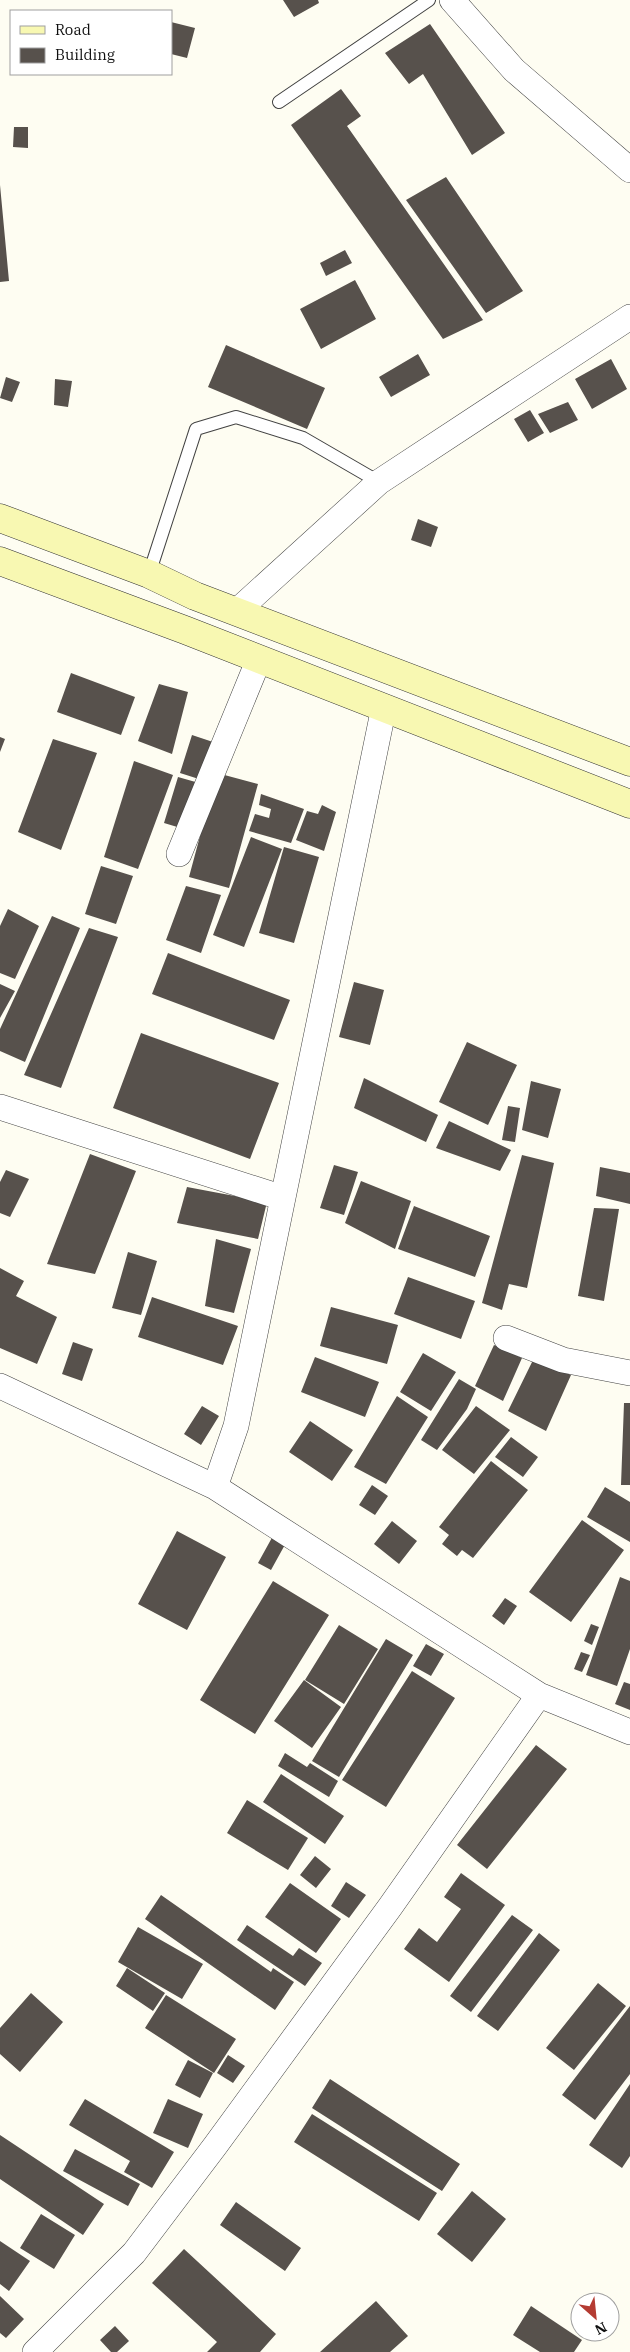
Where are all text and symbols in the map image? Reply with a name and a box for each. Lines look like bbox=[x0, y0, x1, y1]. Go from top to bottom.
legend bbox=[10, 10, 172, 75]
text: Road bbox=[55, 20, 91, 39]
text: Building bbox=[55, 45, 115, 64]
north arrow bbox=[570, 2292, 620, 2342]
text: N bbox=[592, 2318, 610, 2339]

